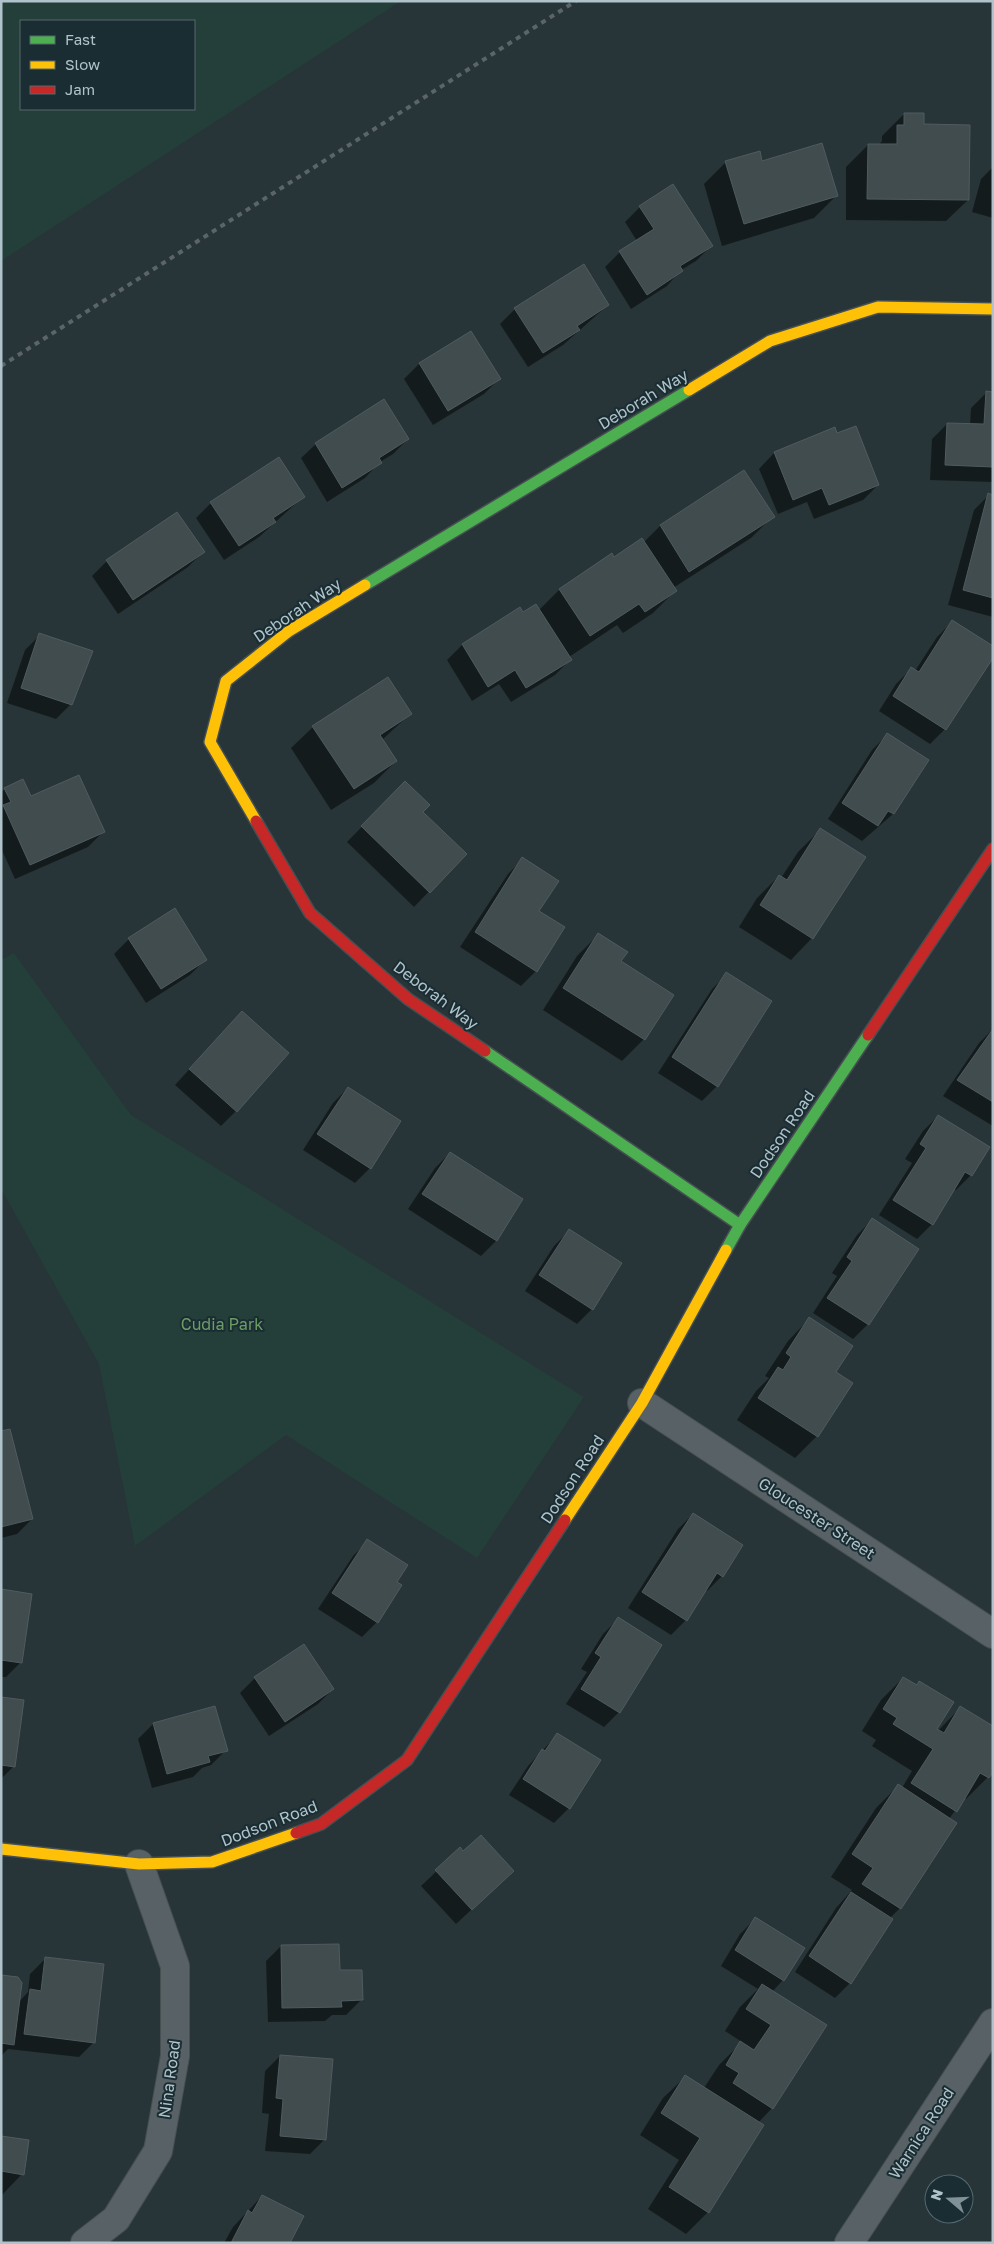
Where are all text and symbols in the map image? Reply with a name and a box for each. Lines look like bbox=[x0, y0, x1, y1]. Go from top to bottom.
legend bbox=[20, 20, 195, 110]
text: Fast bbox=[65, 30, 96, 48]
text: Slow bbox=[65, 55, 100, 73]
text: Jam bbox=[65, 80, 95, 98]
street label: Deborah Way bbox=[594, 364, 692, 434]
street label: Deborah Way bbox=[249, 573, 345, 647]
street label: Deborah Way bbox=[390, 957, 482, 1033]
street label: Dodson Road bbox=[745, 1086, 819, 1182]
park label: Cudia Park bbox=[181, 1314, 263, 1334]
street label: Dodson Road bbox=[536, 1431, 608, 1527]
street label: Gloucester Street bbox=[755, 1473, 879, 1563]
street label: Dodson Road bbox=[218, 1795, 320, 1851]
street label: Nina Road bbox=[154, 2039, 184, 2119]
street label: Warnica Road bbox=[884, 2083, 958, 2183]
north arrow bbox=[924, 2174, 974, 2224]
text: N bbox=[926, 2187, 946, 2202]

